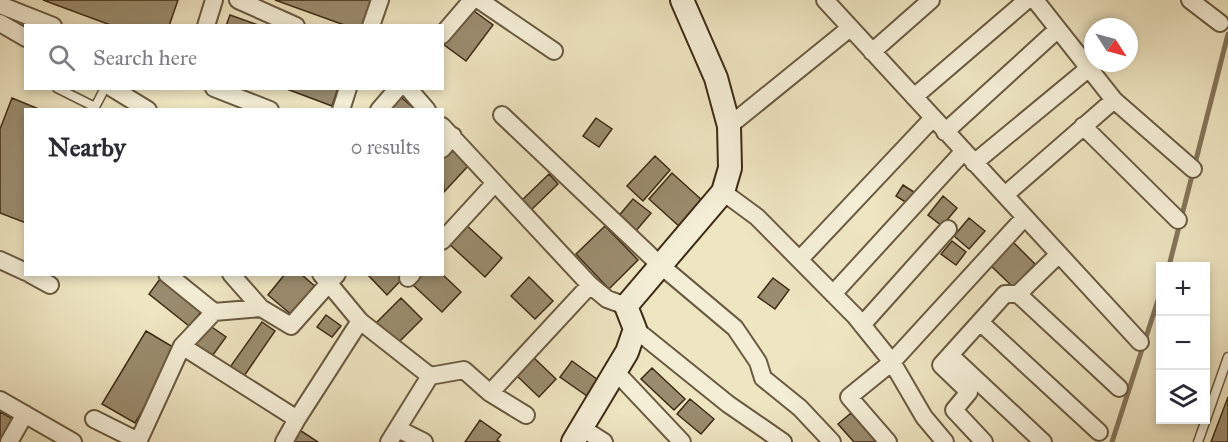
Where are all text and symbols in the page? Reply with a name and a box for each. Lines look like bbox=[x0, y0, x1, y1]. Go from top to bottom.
north arrow bbox=[1084, 18, 1138, 72]
search box bbox=[24, 24, 444, 90]
icon: search bbox=[45, 41, 78, 74]
text: Search here bbox=[93, 44, 197, 71]
text: Nearby bbox=[48, 131, 126, 163]
text: 0 results bbox=[351, 135, 420, 159]
map controls bbox=[1156, 262, 1210, 424]
button: + bbox=[1156, 262, 1210, 316]
button: − bbox=[1156, 316, 1210, 370]
button: layers bbox=[1156, 370, 1210, 424]

